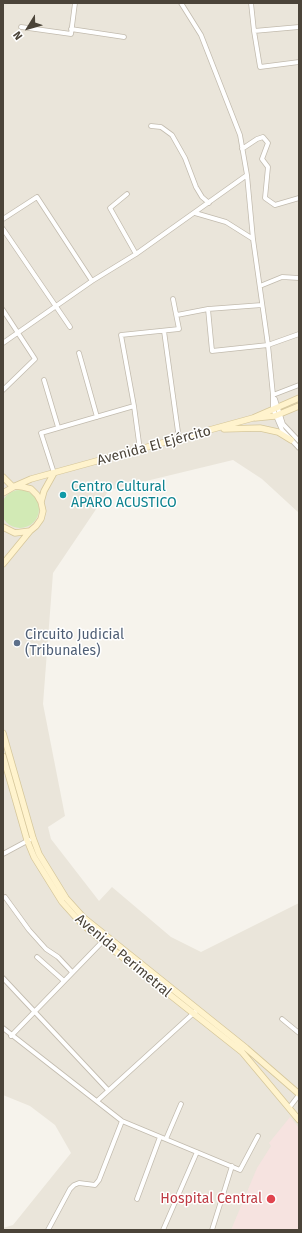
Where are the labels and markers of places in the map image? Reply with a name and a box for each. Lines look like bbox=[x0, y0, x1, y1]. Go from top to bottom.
place label: Centro Cultural APARO ACUSTICO bbox=[71, 479, 177, 512]
marker: Centro Cultural APARO ACUSTICO bbox=[58, 490, 68, 500]
place label: Circuito Judicial (Tribunales) bbox=[25, 627, 124, 660]
marker: Circuito Judicial (Tribunales) bbox=[12, 638, 22, 648]
place label: Hospital Central bbox=[160, 1191, 262, 1207]
marker: Hospital Central bbox=[265, 1193, 277, 1205]

